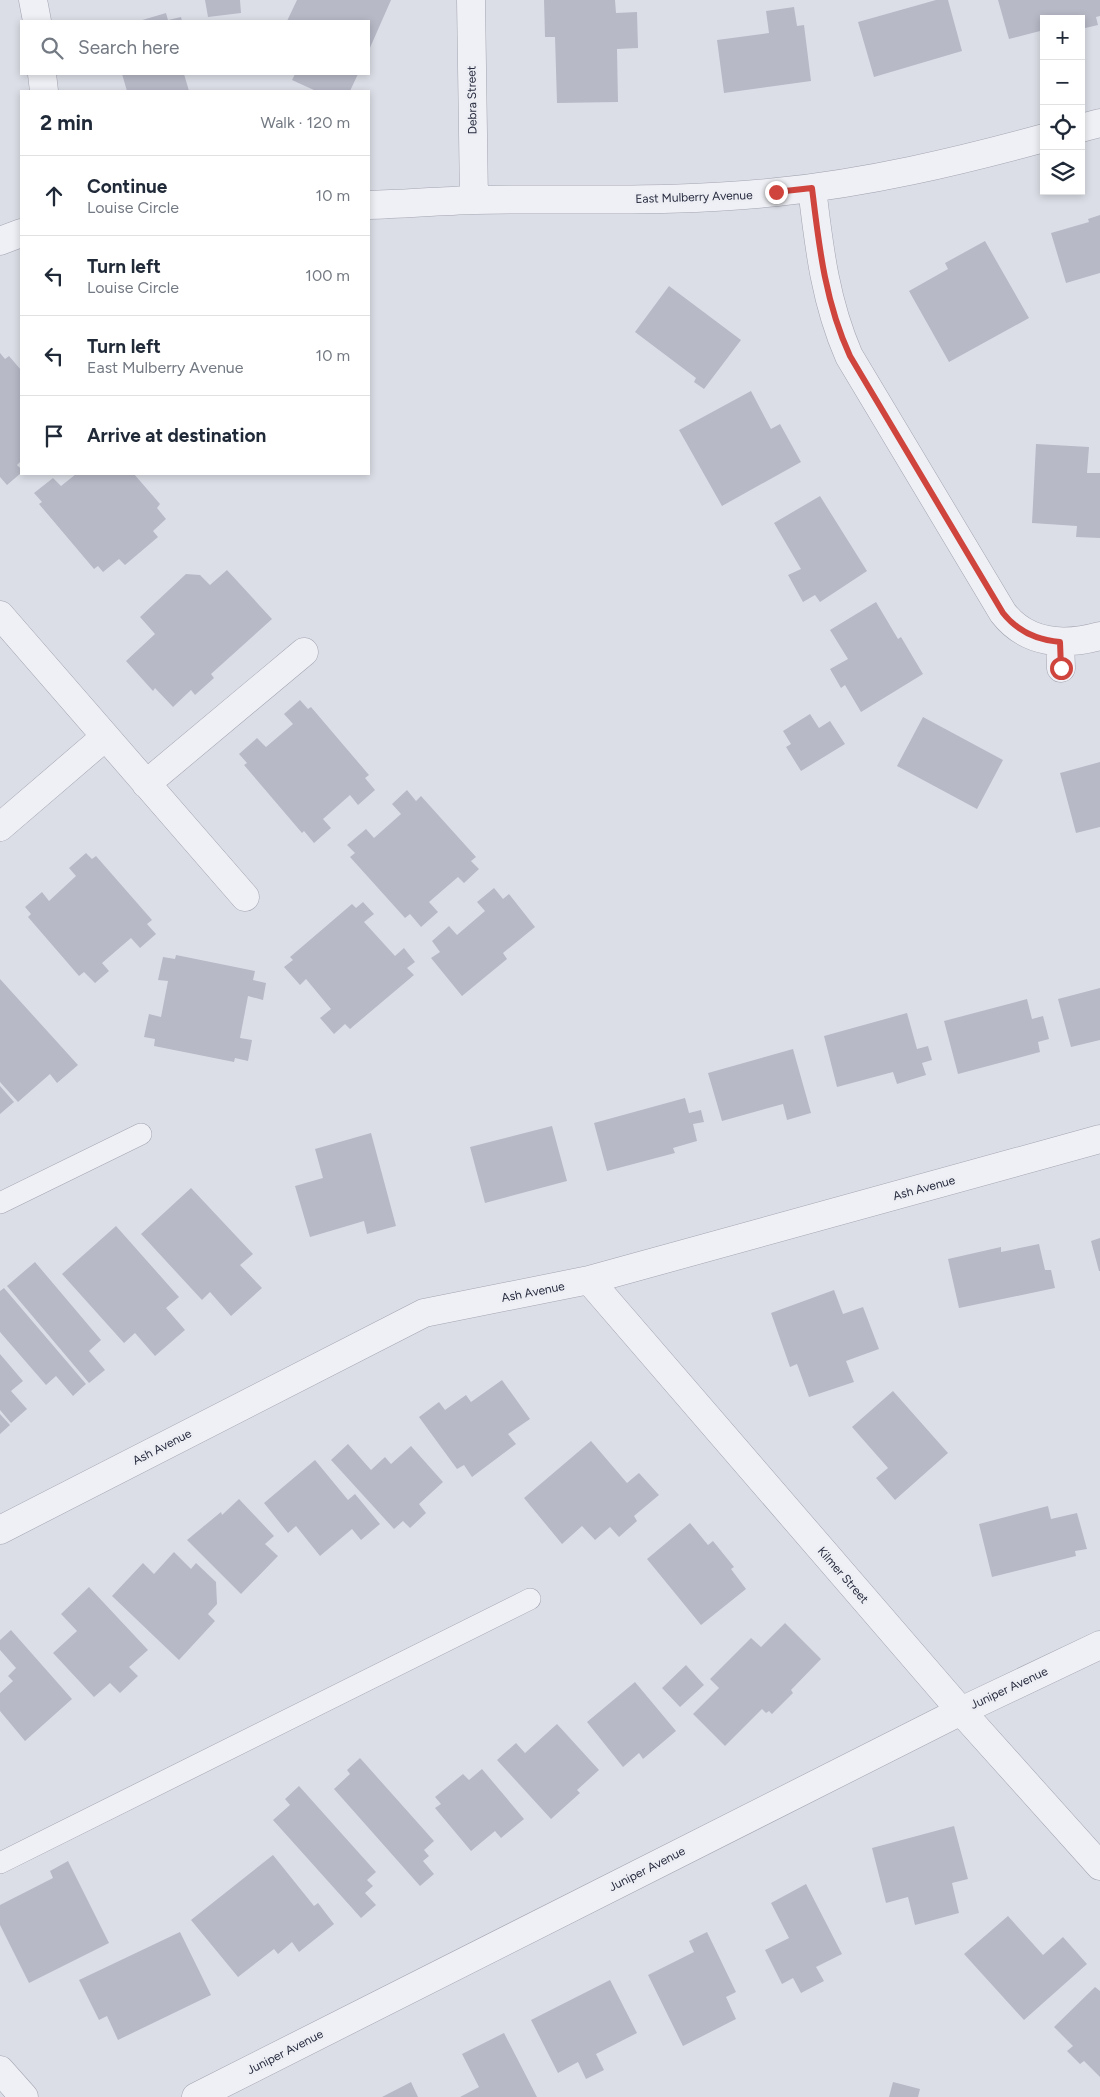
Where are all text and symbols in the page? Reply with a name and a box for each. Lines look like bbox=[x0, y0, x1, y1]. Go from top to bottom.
map controls bbox=[1040, 15, 1085, 195]
button: + bbox=[1040, 15, 1085, 60]
search box bbox=[20, 20, 370, 75]
icon: search bbox=[38, 34, 66, 62]
text: Search here bbox=[78, 36, 180, 59]
button: − bbox=[1040, 60, 1085, 105]
street label: Debra Street bbox=[464, 65, 480, 134]
button: locate bbox=[1040, 105, 1085, 150]
text: 2 min bbox=[40, 110, 93, 135]
text: Walk · 120 m bbox=[261, 113, 350, 132]
button: layers bbox=[1040, 150, 1085, 195]
text: Continue bbox=[87, 175, 167, 198]
route end bbox=[765, 181, 788, 204]
icon: ahead bbox=[40, 182, 68, 210]
text: 10 m bbox=[316, 186, 350, 205]
street label: East Mulberry Avenue bbox=[635, 188, 753, 206]
text: Louise Circle bbox=[87, 198, 179, 217]
text: Turn left bbox=[87, 255, 161, 278]
icon: left bbox=[40, 262, 68, 290]
text: 100 m bbox=[305, 266, 350, 285]
text: Louise Circle bbox=[87, 278, 179, 297]
text: Turn left bbox=[87, 335, 161, 358]
icon: left bbox=[40, 342, 68, 370]
text: 10 m bbox=[316, 346, 350, 365]
text: East Mulberry Avenue bbox=[87, 358, 243, 377]
icon: arrive bbox=[40, 422, 68, 450]
text: Arrive at destination bbox=[87, 424, 266, 447]
route start bbox=[1050, 657, 1073, 680]
street label: Ash Avenue bbox=[891, 1173, 957, 1203]
street label: Ash Avenue bbox=[500, 1279, 566, 1305]
street label: Ash Avenue bbox=[130, 1426, 194, 1468]
street label: Kilmer Street bbox=[815, 1544, 872, 1606]
street label: Juniper Avenue bbox=[968, 1664, 1050, 1712]
street label: Juniper Avenue bbox=[607, 1844, 688, 1894]
street label: Juniper Avenue bbox=[245, 2027, 326, 2077]

